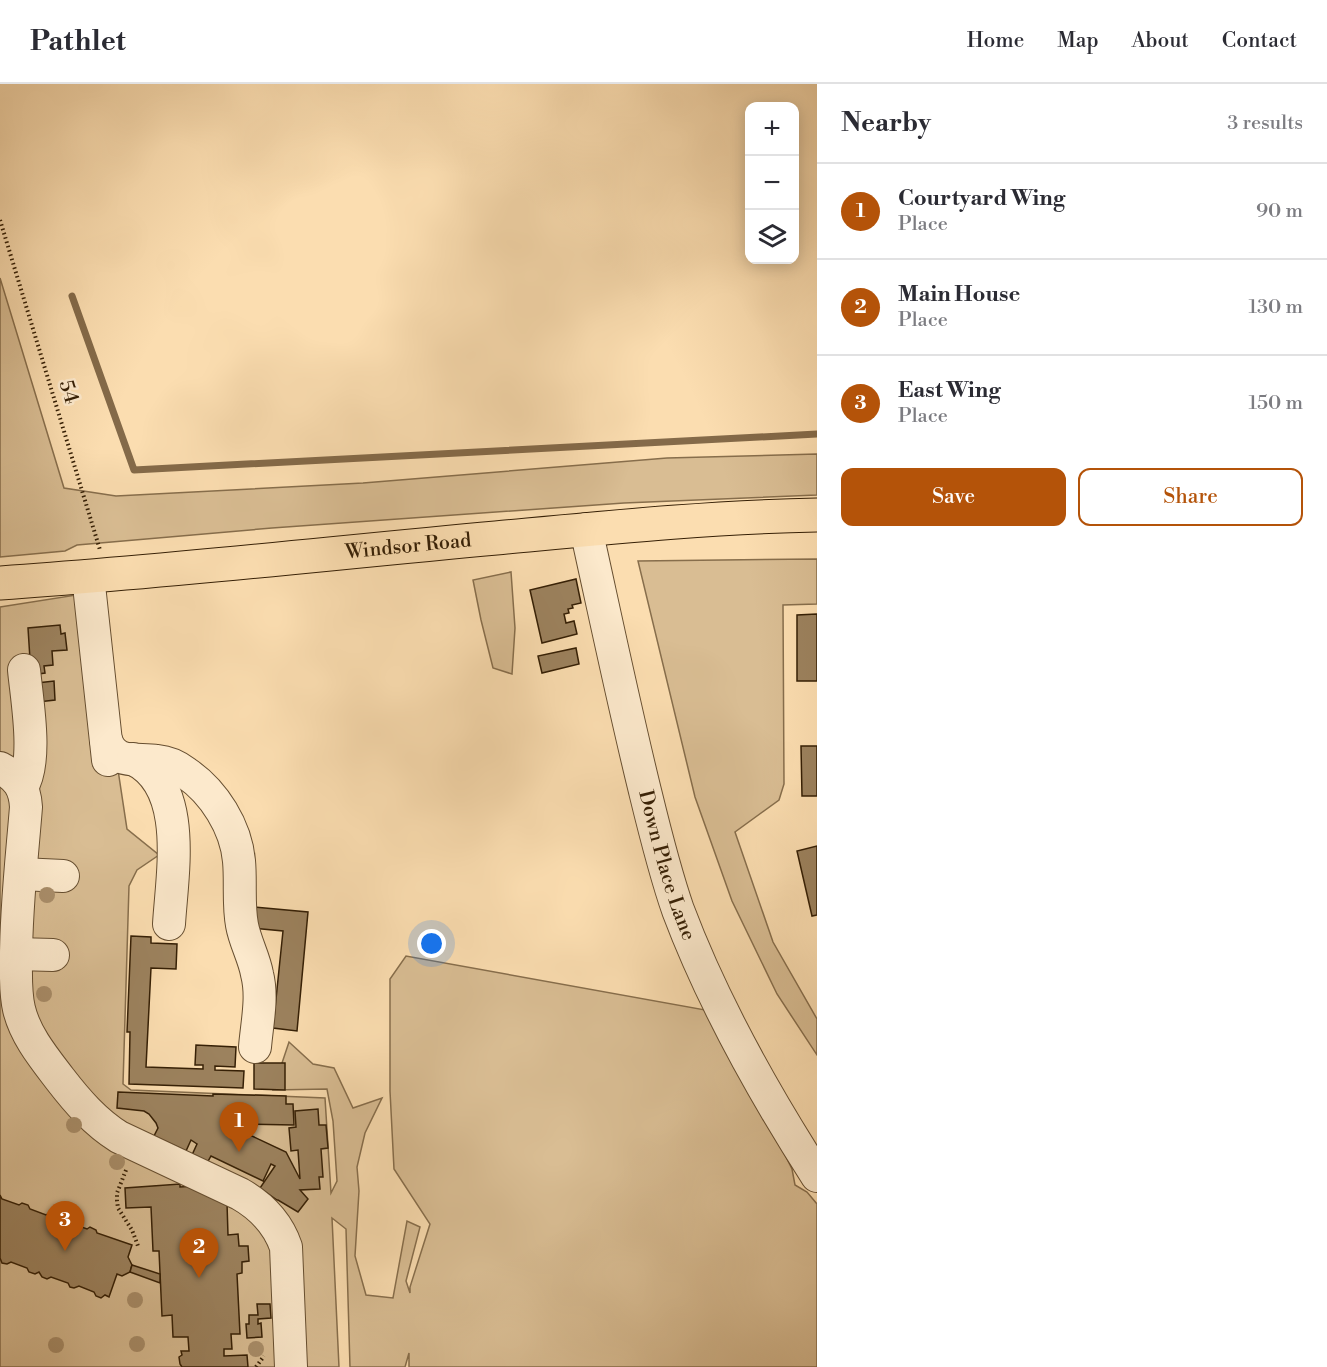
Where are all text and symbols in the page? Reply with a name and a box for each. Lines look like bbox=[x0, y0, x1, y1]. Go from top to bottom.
text: Pathlet bbox=[30, 24, 126, 59]
text: Home bbox=[967, 28, 1024, 54]
text: Map bbox=[1057, 28, 1099, 54]
text: About bbox=[1132, 28, 1189, 54]
text: Contact bbox=[1222, 28, 1297, 54]
map controls bbox=[745, 102, 799, 264]
button: + bbox=[745, 102, 799, 156]
text: Nearby bbox=[841, 107, 931, 139]
text: 3 results bbox=[1227, 111, 1303, 136]
button: − bbox=[745, 156, 799, 210]
text: Courtyard Wing bbox=[898, 185, 1065, 212]
text: 1 bbox=[856, 199, 865, 224]
text: 90 m bbox=[1256, 199, 1303, 224]
button: layers bbox=[745, 210, 799, 264]
text: Place bbox=[898, 212, 948, 237]
text: Main House bbox=[898, 281, 1020, 308]
text: 2 bbox=[854, 295, 867, 320]
text: 130 m bbox=[1248, 295, 1303, 320]
text: Place bbox=[898, 308, 948, 333]
street label: 54 bbox=[53, 377, 83, 407]
text: East Wing bbox=[898, 377, 1001, 404]
text: 3 bbox=[854, 391, 867, 416]
text: 150 m bbox=[1248, 391, 1303, 416]
text: Place bbox=[898, 404, 948, 429]
button: Save bbox=[841, 468, 1066, 526]
button: Share bbox=[1078, 468, 1303, 526]
street label: Windsor Road bbox=[343, 528, 473, 565]
street label: Down Place Lane bbox=[633, 788, 701, 944]
your location bbox=[417, 929, 446, 958]
pin: 1 bbox=[220, 1102, 258, 1152]
pin: 3 bbox=[46, 1202, 84, 1251]
pin: 2 bbox=[180, 1228, 218, 1278]

